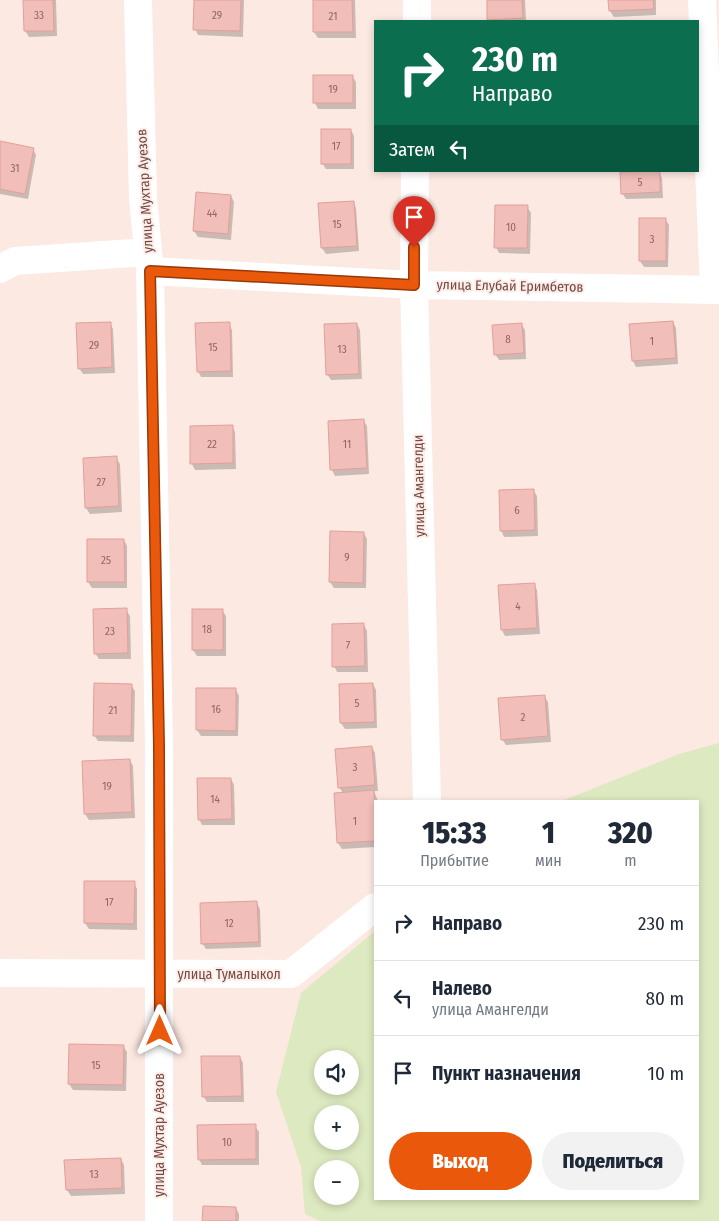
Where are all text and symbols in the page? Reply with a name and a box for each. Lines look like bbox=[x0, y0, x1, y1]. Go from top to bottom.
house number: 33 bbox=[34, 9, 44, 22]
house number: 29 bbox=[212, 9, 222, 22]
house number: 21 bbox=[329, 10, 337, 23]
text: 230 m bbox=[472, 38, 558, 80]
icon: right bbox=[389, 40, 454, 105]
text: Направо bbox=[472, 80, 553, 107]
house number: 19 bbox=[328, 83, 338, 96]
street label: улица Мухтар Ауезов bbox=[133, 129, 157, 253]
icon: left bbox=[445, 135, 473, 163]
text: Затем bbox=[389, 138, 435, 161]
house number: 17 bbox=[332, 140, 341, 153]
house number: 31 bbox=[11, 162, 20, 175]
house number: 5 bbox=[637, 176, 643, 189]
pin bbox=[393, 196, 435, 247]
icon: arrive bbox=[400, 203, 428, 231]
house number: 44 bbox=[207, 207, 218, 220]
house number: 15 bbox=[332, 218, 342, 231]
house number: 10 bbox=[506, 221, 516, 234]
house number: 3 bbox=[650, 233, 655, 246]
street label: улица Елубай Еримбетов bbox=[436, 276, 584, 296]
house number: 8 bbox=[505, 333, 511, 346]
house number: 1 bbox=[650, 335, 654, 348]
house number: 29 bbox=[89, 339, 99, 352]
house number: 15 bbox=[208, 341, 218, 354]
house number: 13 bbox=[337, 343, 347, 356]
street label: улица Амангелди bbox=[410, 435, 428, 537]
house number: 22 bbox=[207, 438, 217, 451]
house number: 11 bbox=[343, 438, 351, 451]
house number: 27 bbox=[96, 476, 106, 489]
house number: 6 bbox=[514, 504, 520, 517]
house number: 9 bbox=[344, 551, 350, 564]
house number: 25 bbox=[101, 554, 111, 567]
house number: 4 bbox=[515, 600, 521, 613]
house number: 18 bbox=[202, 623, 212, 636]
house number: 23 bbox=[105, 625, 115, 638]
house number: 7 bbox=[346, 639, 351, 652]
house number: 5 bbox=[354, 697, 360, 710]
house number: 16 bbox=[211, 703, 221, 716]
house number: 21 bbox=[109, 704, 117, 717]
house number: 2 bbox=[521, 711, 526, 724]
house number: 3 bbox=[353, 761, 358, 774]
house number: 19 bbox=[102, 780, 112, 793]
house number: 14 bbox=[210, 793, 220, 806]
house number: 1 bbox=[353, 815, 357, 828]
text: 15:33 bbox=[422, 815, 487, 851]
text: 1 bbox=[542, 815, 555, 851]
text: 320 bbox=[608, 815, 653, 851]
text: Прибытие bbox=[420, 851, 489, 870]
text: мин bbox=[535, 851, 562, 870]
text: m bbox=[624, 851, 637, 870]
house number: 17 bbox=[105, 896, 114, 909]
icon: right bbox=[389, 909, 417, 937]
text: Направо bbox=[432, 912, 502, 935]
text: 230 m bbox=[638, 912, 684, 935]
house number: 12 bbox=[224, 917, 234, 930]
street label: улица Тумалыкол bbox=[177, 966, 281, 983]
text: Налево bbox=[432, 977, 492, 1000]
icon: left bbox=[389, 984, 417, 1012]
text: 80 m bbox=[646, 987, 684, 1010]
text: улица Амангелди bbox=[432, 1000, 549, 1019]
position arrow bbox=[133, 1004, 185, 1056]
map controls bbox=[314, 1050, 359, 1205]
button: sound bbox=[314, 1050, 359, 1095]
house number: 15 bbox=[91, 1059, 101, 1072]
icon: arrive bbox=[389, 1059, 417, 1087]
text: Пункт назначения bbox=[432, 1062, 581, 1085]
text: 10 m bbox=[648, 1062, 684, 1085]
street label: улица Мухтар Ауезов bbox=[151, 1073, 168, 1197]
button: + bbox=[314, 1105, 359, 1150]
button: Выход bbox=[389, 1132, 532, 1190]
button: Поделиться bbox=[542, 1132, 684, 1190]
house number: 10 bbox=[222, 1136, 232, 1149]
button: − bbox=[314, 1160, 359, 1205]
house number: 13 bbox=[89, 1168, 99, 1181]

